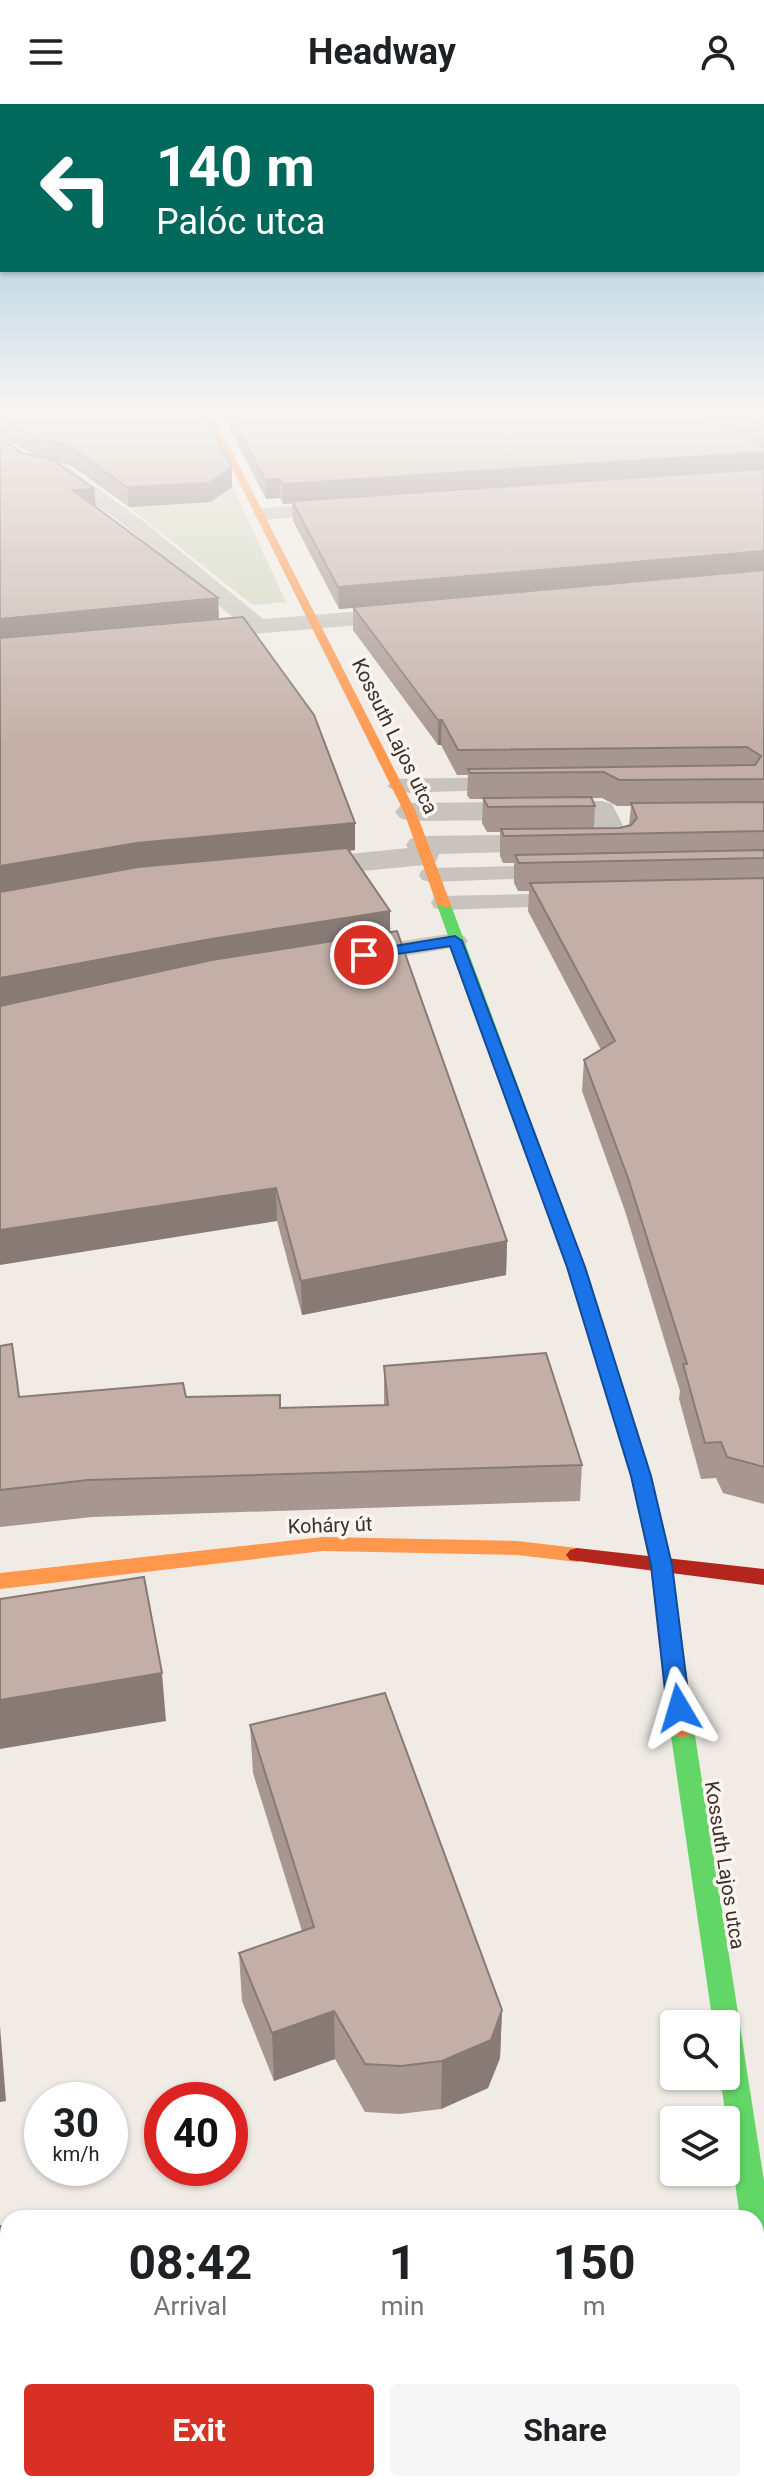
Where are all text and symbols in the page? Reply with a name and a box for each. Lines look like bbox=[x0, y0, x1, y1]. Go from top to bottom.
icon: menu bbox=[24, 30, 68, 74]
icon: person bbox=[696, 30, 740, 74]
text: Headway bbox=[308, 31, 456, 73]
text: 140 m bbox=[156, 134, 315, 200]
icon: left bbox=[24, 136, 128, 240]
text: Palóc utca bbox=[156, 201, 325, 243]
street label: Kossuth Lajos utca bbox=[347, 654, 443, 818]
pin bbox=[330, 921, 398, 989]
icon: arrive bbox=[342, 933, 386, 977]
street label: Koháry út bbox=[287, 1512, 373, 1538]
position arrow bbox=[637, 1666, 721, 1750]
street label: Kossuth Lajos utca bbox=[700, 1779, 750, 1951]
map controls bbox=[660, 2010, 740, 2186]
button: search bbox=[660, 2010, 740, 2090]
speed limit sign: 40 bbox=[144, 2082, 248, 2186]
text: 30 bbox=[53, 2100, 99, 2147]
button: layers bbox=[660, 2106, 740, 2186]
text: km/h bbox=[53, 2142, 99, 2166]
text: 08:42 bbox=[129, 2234, 252, 2291]
text: 1 bbox=[389, 2234, 416, 2291]
text: 150 bbox=[553, 2234, 635, 2291]
text: Arrival bbox=[154, 2291, 227, 2321]
text: min bbox=[381, 2291, 424, 2321]
text: m bbox=[583, 2291, 606, 2321]
button: Exit bbox=[24, 2384, 374, 2476]
button: Share bbox=[390, 2384, 740, 2476]

